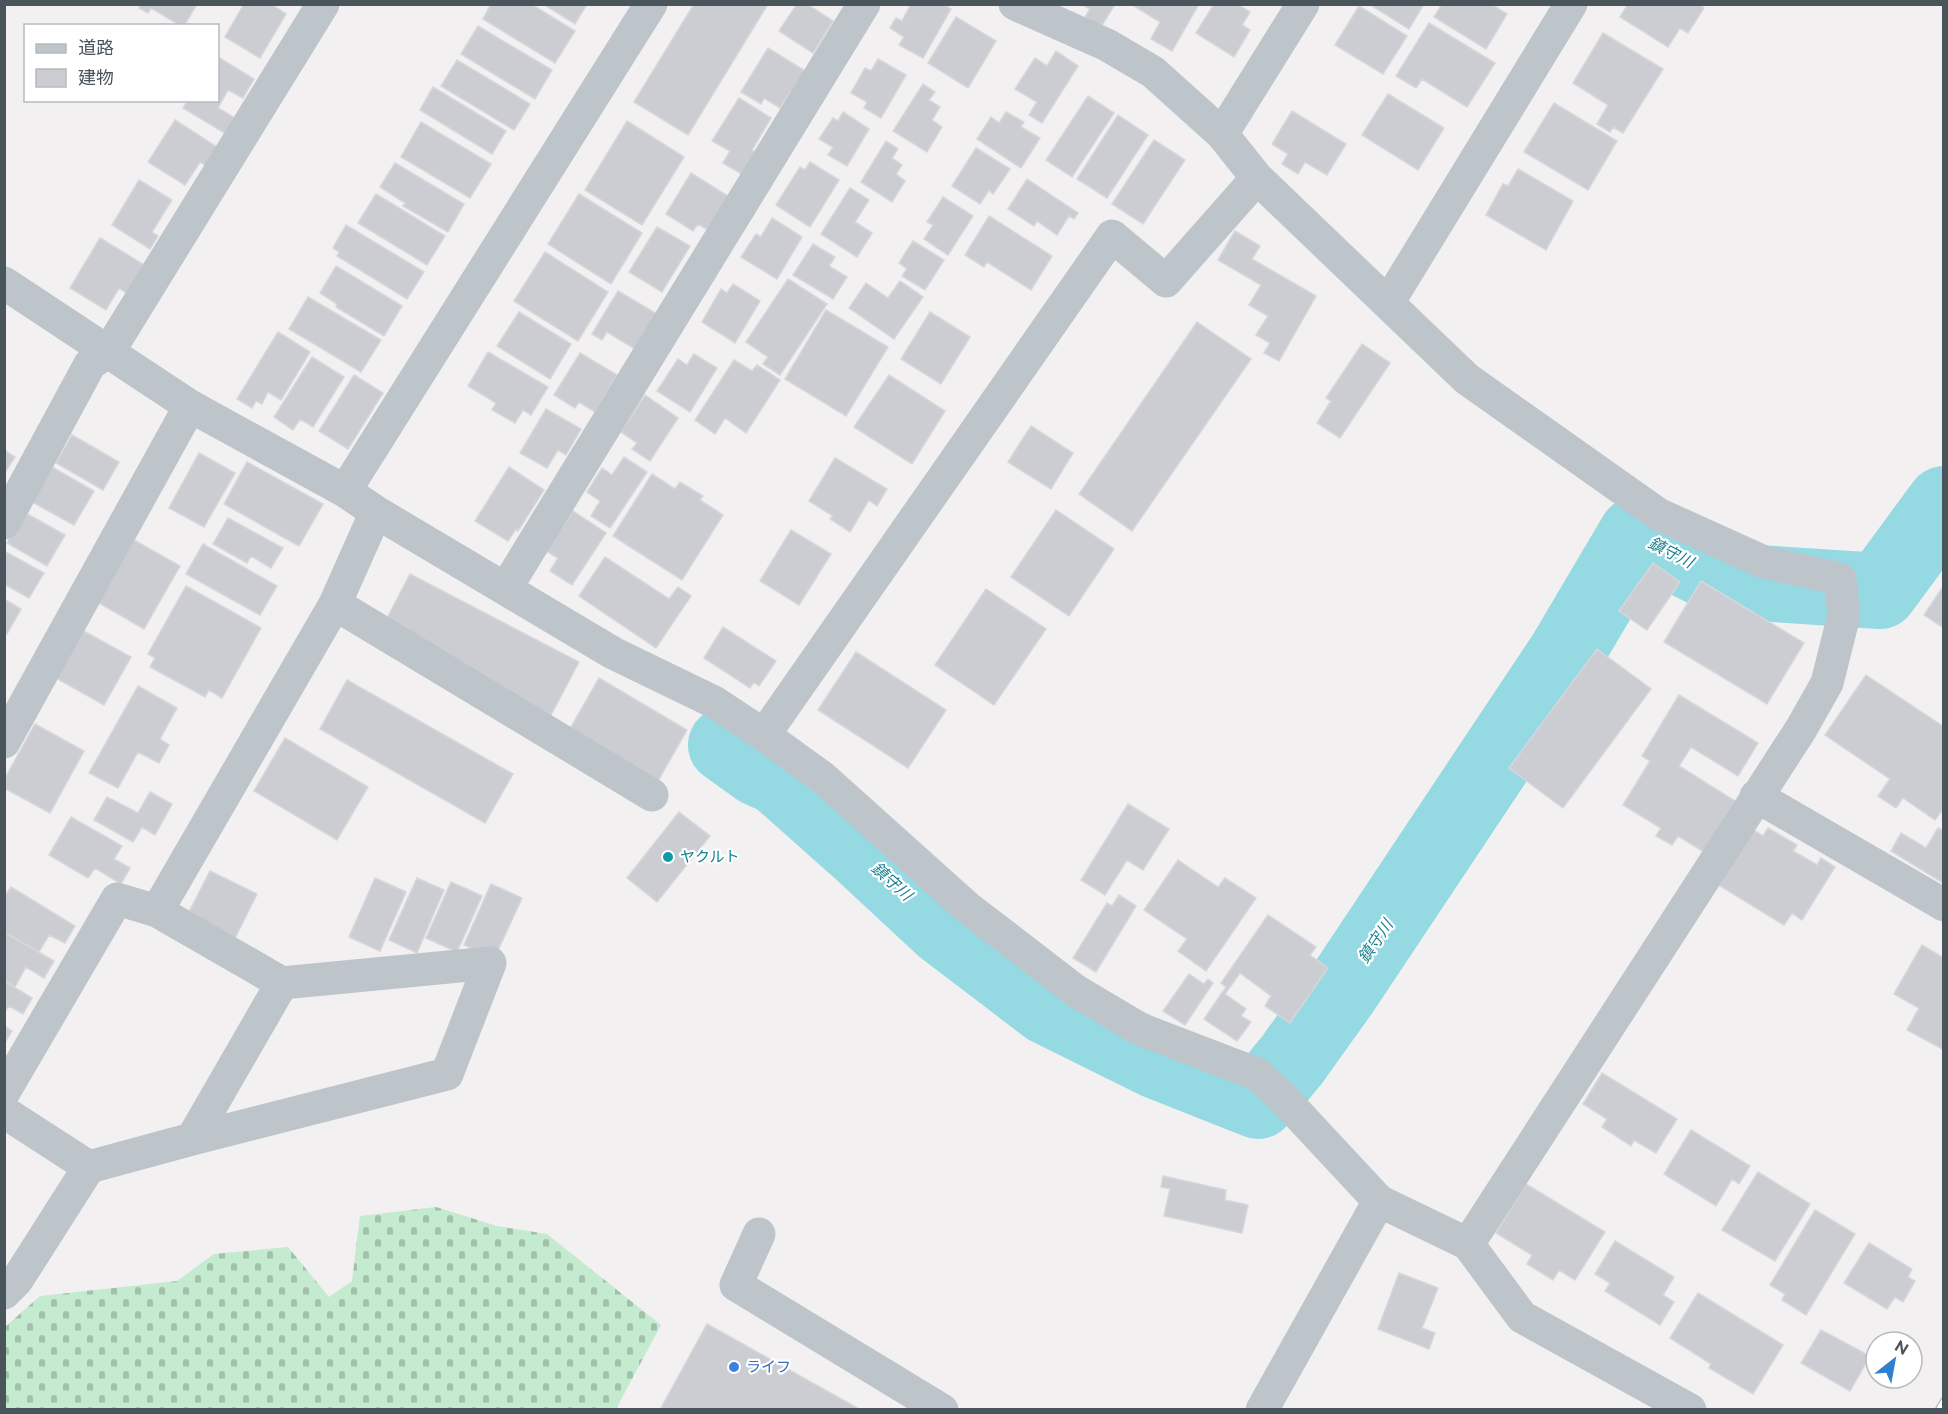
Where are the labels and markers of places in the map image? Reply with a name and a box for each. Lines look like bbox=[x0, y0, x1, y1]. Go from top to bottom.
place label: ヤクルト bbox=[680, 848, 740, 866]
marker: ヤクルト bbox=[661, 850, 675, 864]
place label: ライフ bbox=[746, 1358, 791, 1376]
marker: ライフ bbox=[727, 1360, 741, 1374]

